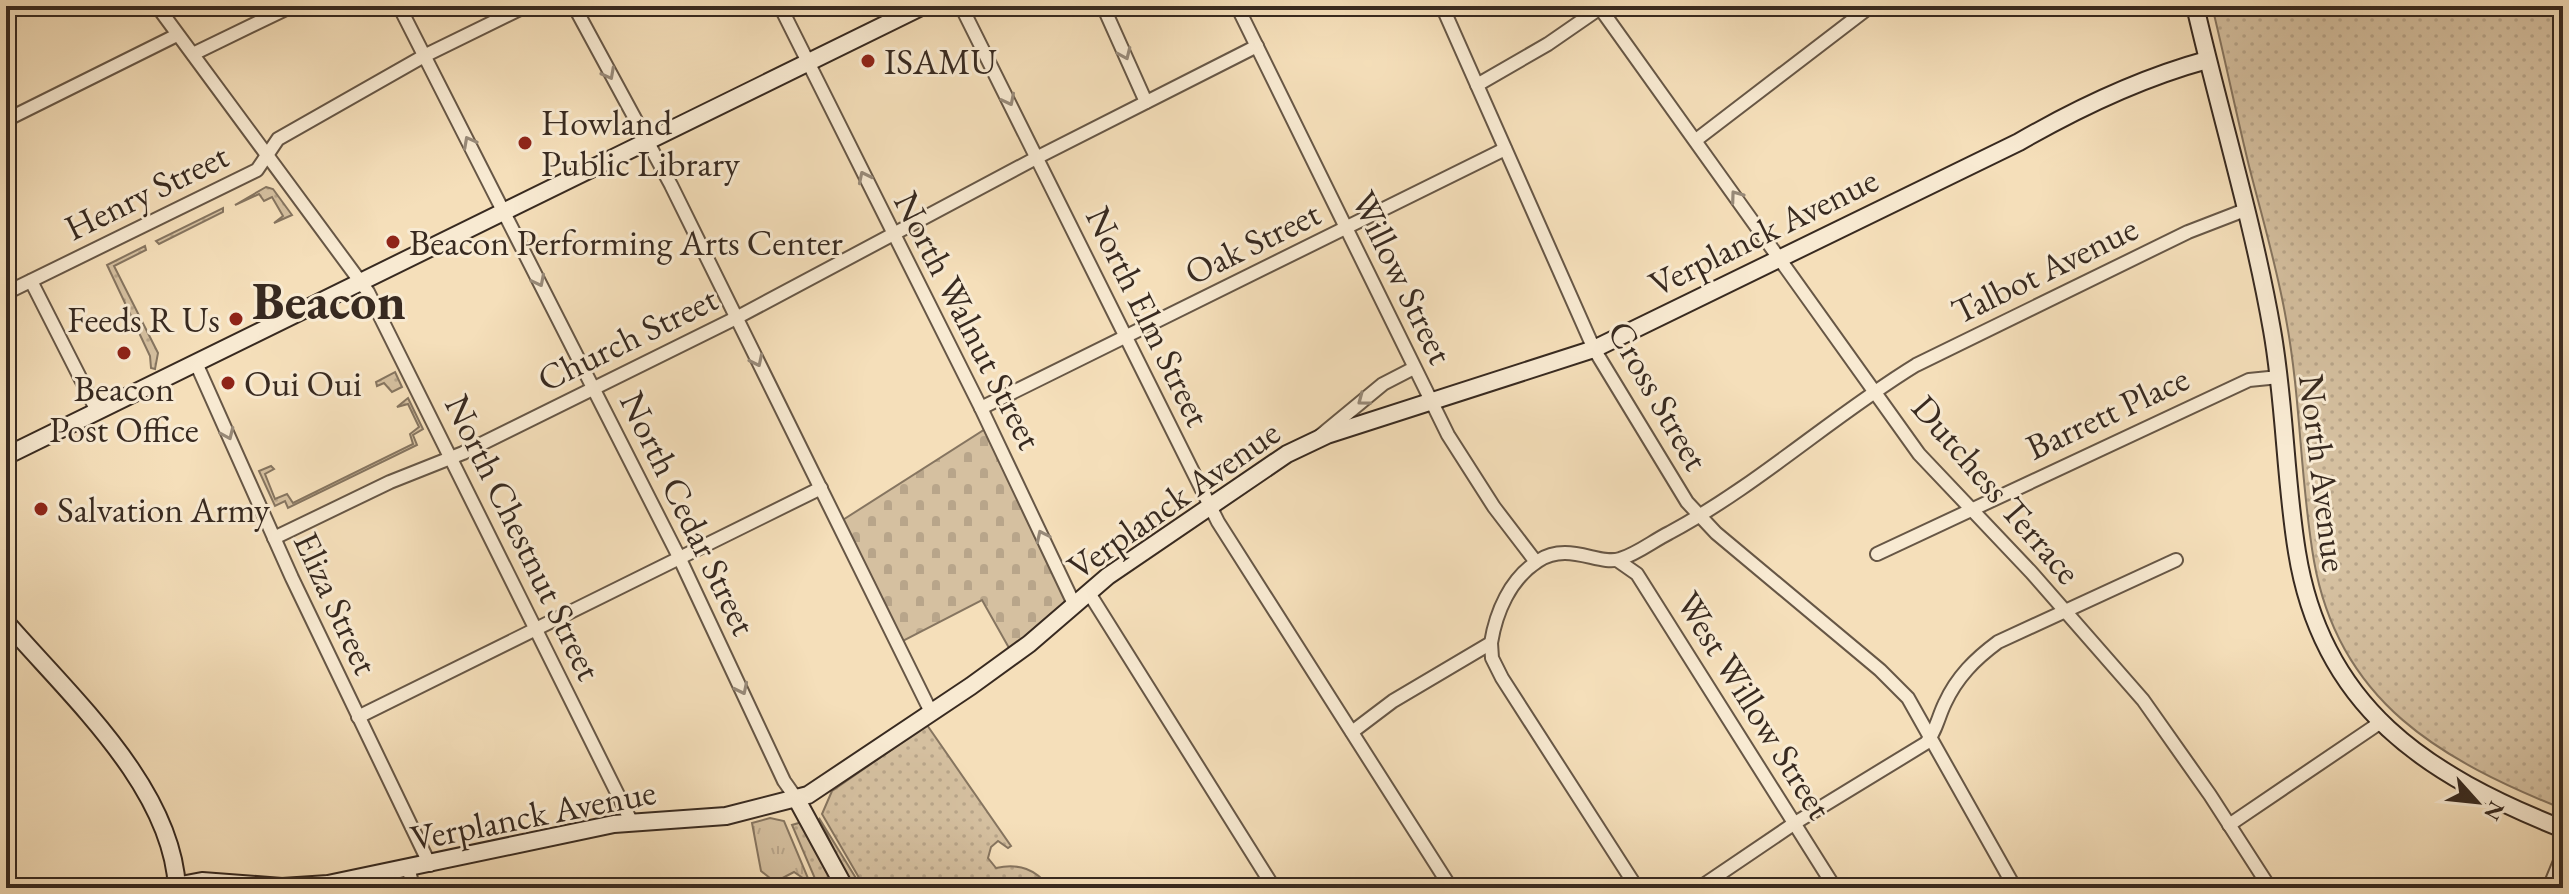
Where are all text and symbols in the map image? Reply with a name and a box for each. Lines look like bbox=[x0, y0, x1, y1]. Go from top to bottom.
place label: ISAMU bbox=[884, 38, 997, 85]
one-way arrow bbox=[1115, 46, 1131, 60]
marker: ISAMU bbox=[859, 52, 877, 70]
one-way arrow bbox=[599, 66, 615, 80]
one-way arrow bbox=[999, 92, 1015, 107]
place label: Howland Public Library bbox=[541, 99, 740, 187]
street label: Henry Street bbox=[57, 131, 236, 251]
marker: Howland Public Library bbox=[516, 134, 534, 152]
one-way arrow bbox=[464, 135, 479, 150]
street label: Verplanck Avenue bbox=[1641, 156, 1885, 307]
one-way arrow bbox=[858, 171, 874, 186]
street label: North Walnut Street bbox=[883, 183, 1054, 458]
street label: Willow Street bbox=[1341, 183, 1465, 372]
street label: Oak Street bbox=[1177, 189, 1328, 295]
one-way arrow bbox=[1731, 190, 1746, 204]
street label: North Elm Street bbox=[1075, 199, 1222, 434]
street label: Talbot Avenue bbox=[1943, 204, 2145, 335]
place label: Beacon Performing Arts Center bbox=[409, 219, 843, 266]
marker: Beacon Performing Arts Center bbox=[384, 233, 402, 251]
district label: Beacon bbox=[252, 267, 406, 334]
one-way arrow bbox=[529, 273, 544, 287]
street label: Church Street bbox=[529, 274, 726, 402]
place label: Feeds R Us bbox=[67, 296, 220, 343]
marker: Feeds R Us bbox=[227, 310, 245, 328]
street label: Cross Street bbox=[1597, 312, 1721, 479]
marker: Beacon Post Office bbox=[115, 344, 133, 362]
one-way arrow bbox=[748, 352, 763, 367]
street label: Barrett Place bbox=[2018, 354, 2196, 471]
place label: Oui Oui bbox=[244, 360, 362, 407]
place label: Beacon Post Office bbox=[49, 365, 199, 453]
street label: North Avenue bbox=[2288, 372, 2359, 575]
marker: Oui Oui bbox=[219, 374, 237, 392]
street label: North Cedar Street bbox=[609, 384, 768, 643]
street label: Dutchess Terrace bbox=[1902, 385, 2092, 594]
street label: North Chestnut Street bbox=[434, 387, 613, 688]
one-way arrow bbox=[1357, 390, 1372, 404]
street label: Verplanck Avenue bbox=[1058, 409, 1289, 590]
one-way arrow bbox=[218, 426, 234, 441]
place label: Salvation Army bbox=[57, 486, 270, 533]
marker: Salvation Army bbox=[32, 500, 50, 518]
street label: Eliza Street bbox=[283, 524, 390, 683]
one-way arrow bbox=[1036, 529, 1052, 544]
street label: West Willow Street bbox=[1666, 583, 1844, 829]
one-way arrow bbox=[732, 681, 748, 696]
north arrow bbox=[2437, 762, 2517, 842]
street label: Verplanck Avenue bbox=[406, 768, 660, 861]
text: N bbox=[2477, 796, 2511, 826]

